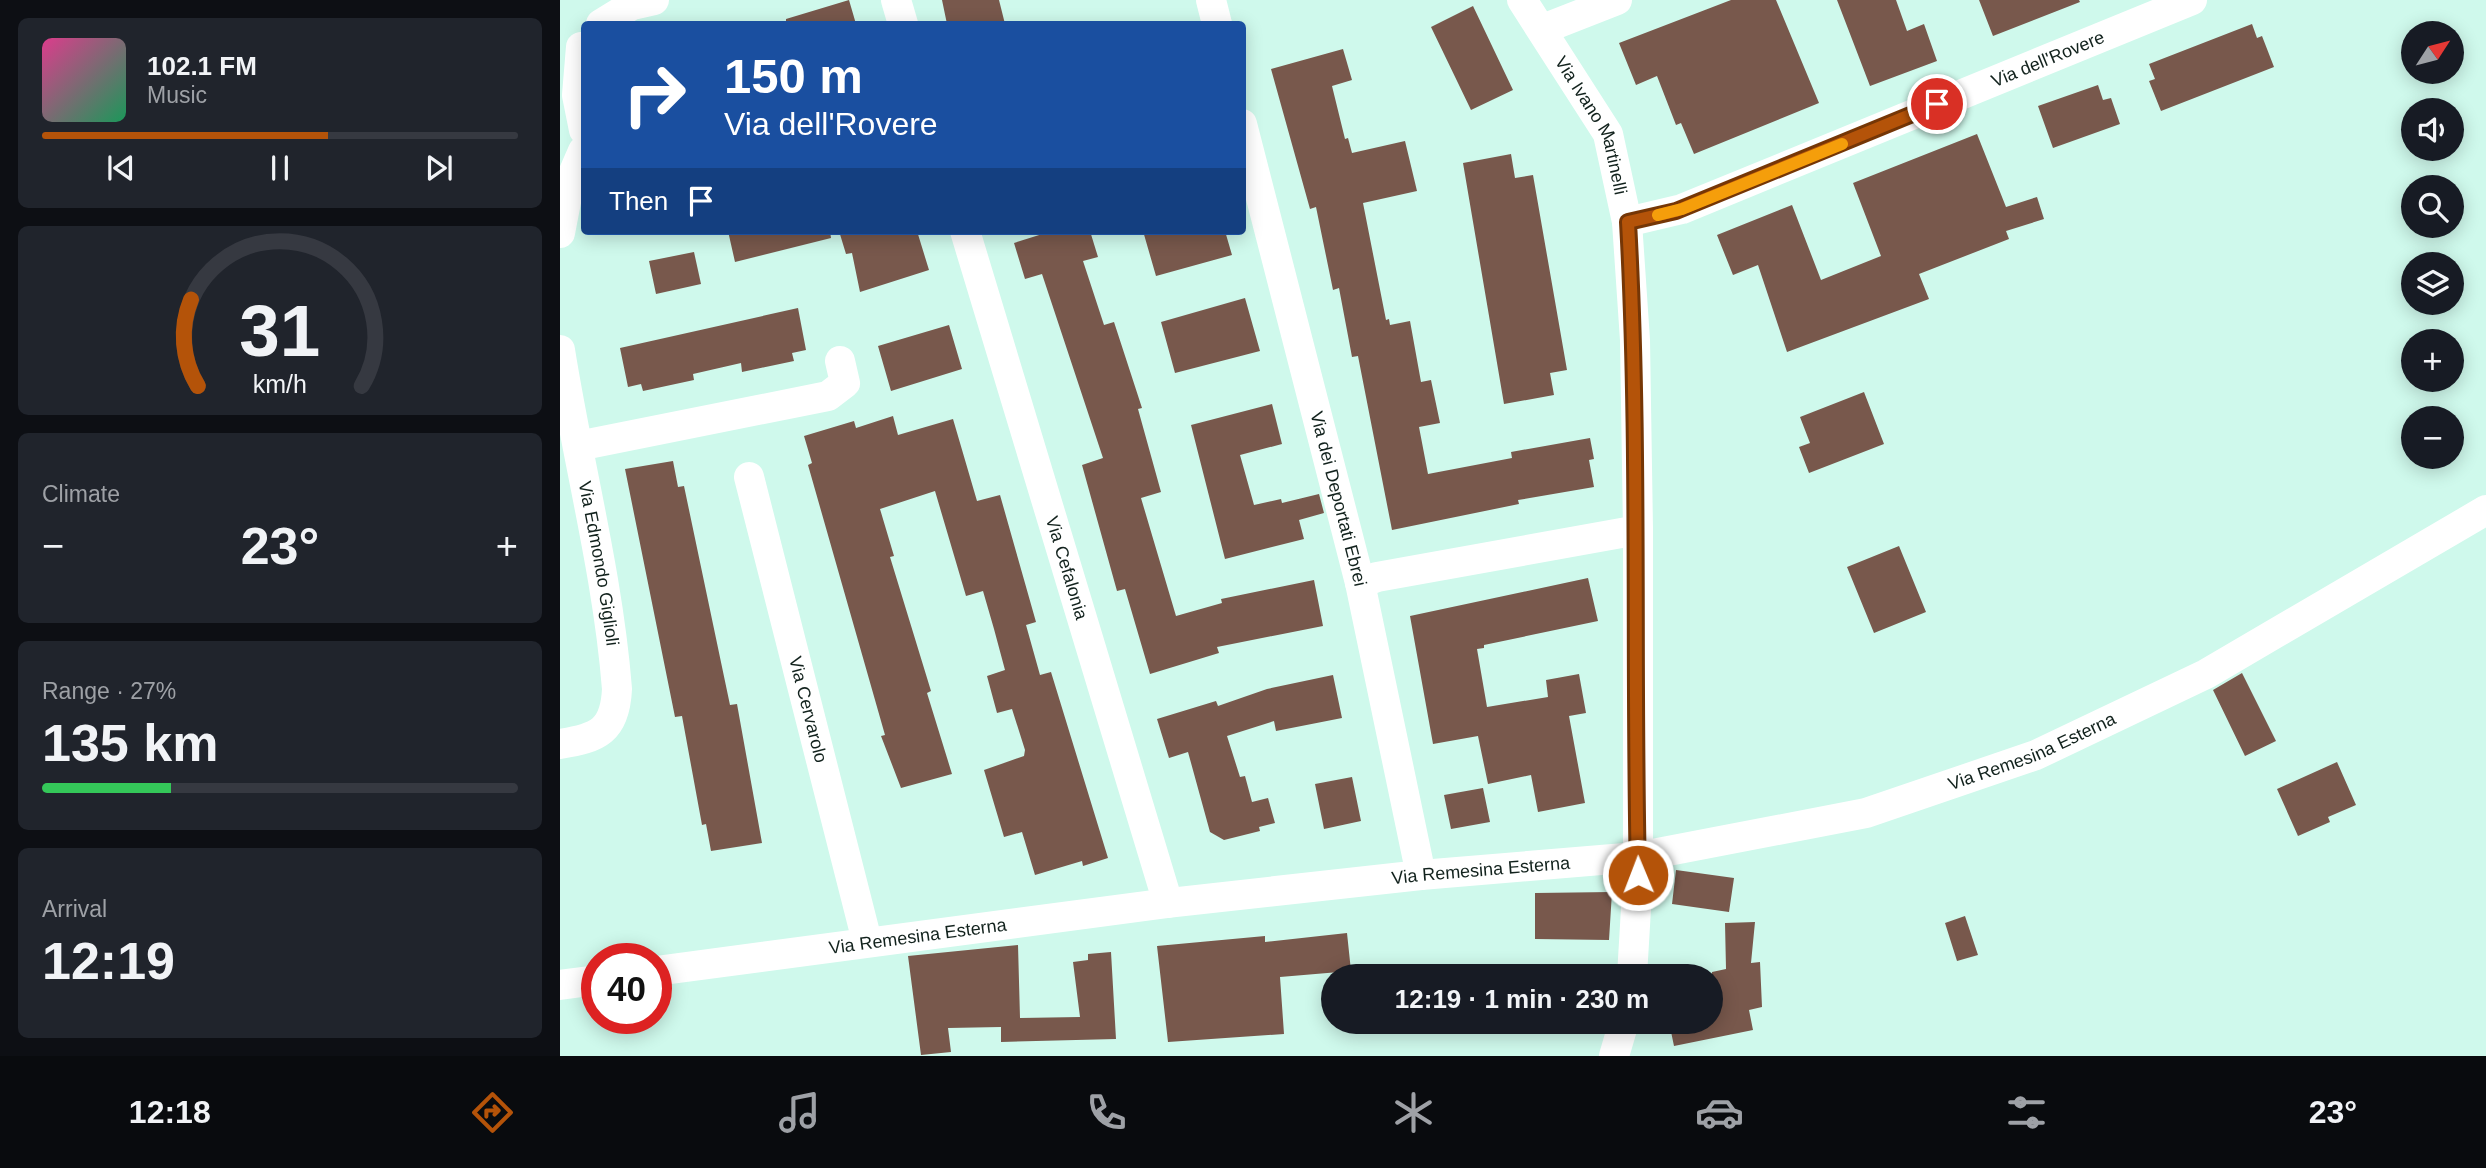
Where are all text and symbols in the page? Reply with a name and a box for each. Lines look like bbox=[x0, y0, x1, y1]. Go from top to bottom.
north arrow bbox=[2401, 21, 2464, 84]
map controls bbox=[2401, 21, 2464, 469]
street label: Via dell'Rovere bbox=[1989, 27, 2107, 91]
icon: right bbox=[609, 49, 700, 140]
text: 150 m bbox=[724, 49, 863, 103]
text: 102.1 FM bbox=[147, 51, 257, 81]
street label: Via Ivano Martinelli bbox=[1551, 53, 1631, 196]
pin bbox=[1907, 74, 1967, 134]
text: Music bbox=[147, 82, 207, 108]
icon: arrive bbox=[1918, 85, 1956, 123]
button: sound bbox=[2401, 98, 2464, 161]
text: Via dell'Rovere bbox=[724, 106, 938, 142]
icon: previous bbox=[102, 149, 140, 187]
icon: pause bbox=[261, 149, 299, 187]
icon: next bbox=[420, 149, 458, 187]
button: search bbox=[2401, 175, 2464, 238]
icon: arrive bbox=[682, 182, 720, 220]
text: Then bbox=[609, 186, 668, 216]
button: layers bbox=[2401, 252, 2464, 315]
text: 31 bbox=[240, 291, 320, 372]
button: + bbox=[2401, 329, 2464, 392]
text: km/h bbox=[253, 370, 307, 398]
button: − bbox=[2401, 406, 2464, 469]
street label: Via dei Deportati Ebrei bbox=[1306, 409, 1370, 588]
street label: Via Edmondo Giglioli bbox=[575, 479, 623, 647]
text: Climate bbox=[42, 481, 120, 507]
street label: Via Cefalonia bbox=[1042, 514, 1092, 623]
text: 23° bbox=[241, 517, 319, 575]
text: − bbox=[42, 525, 64, 567]
text: + bbox=[496, 525, 518, 567]
street label: Via Cervarolo bbox=[785, 654, 831, 765]
text: Range · 27% bbox=[42, 678, 176, 704]
street label: Via Remesina Esterna bbox=[1946, 708, 2120, 794]
text: 135 km bbox=[42, 714, 218, 772]
position arrow bbox=[1601, 838, 1675, 912]
street label: Via Remesina Esterna bbox=[1391, 853, 1572, 888]
text: Arrival bbox=[42, 896, 107, 922]
street label: Via Remesina Esterna bbox=[828, 914, 1009, 958]
text: 12:19 bbox=[42, 932, 175, 990]
speed limit sign: 40 bbox=[581, 943, 672, 1034]
text: 12:19 · 1 min · 230 m bbox=[1395, 984, 1649, 1014]
icon: directions bbox=[468, 1088, 517, 1137]
icon: music bbox=[775, 1088, 824, 1137]
icon: phone bbox=[1082, 1088, 1131, 1137]
icon: climate bbox=[1389, 1088, 1438, 1137]
icon: car bbox=[1695, 1088, 1744, 1137]
icon: filters bbox=[2002, 1088, 2051, 1137]
text: 12:18 bbox=[129, 1094, 211, 1130]
text: 23° bbox=[2309, 1094, 2357, 1130]

